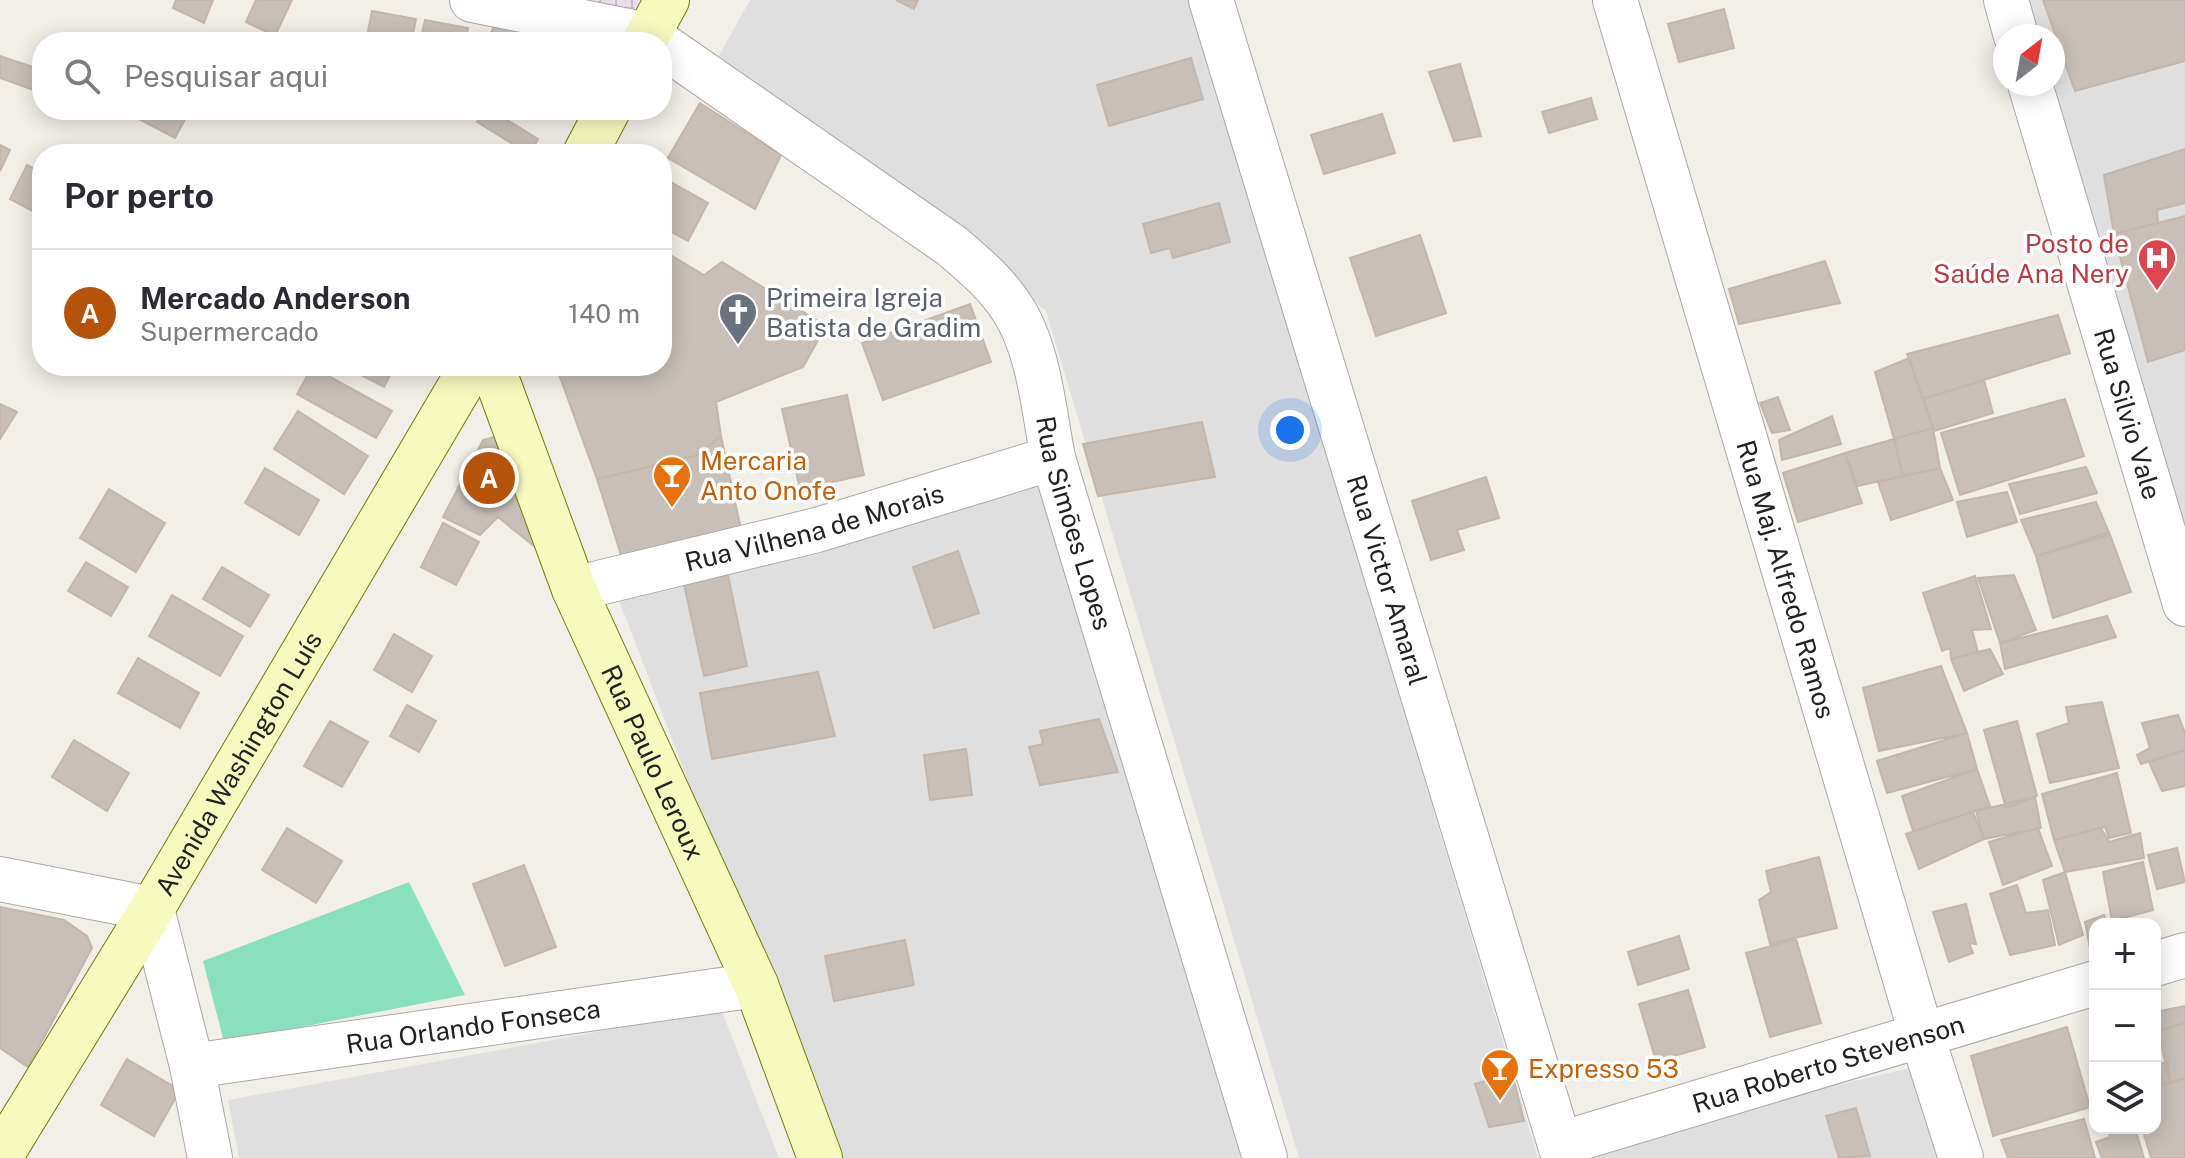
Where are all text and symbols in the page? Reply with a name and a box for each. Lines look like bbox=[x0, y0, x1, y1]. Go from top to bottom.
north arrow bbox=[1993, 24, 2065, 96]
search box bbox=[32, 32, 672, 120]
icon: search bbox=[60, 54, 104, 98]
text: Pesquisar aqui bbox=[124, 58, 328, 94]
text: Por perto bbox=[64, 176, 214, 216]
place label: Posto de Saúde Ana Nery bbox=[1933, 228, 2129, 289]
hospital icon: Posto de Saúde Ana Nery bbox=[2136, 237, 2178, 292]
text: Mercado Anderson bbox=[140, 280, 411, 316]
place label: Primeira Igreja Batista de Gradim bbox=[766, 282, 981, 343]
church icon: Primeira Igreja Batista de Gradim bbox=[717, 291, 759, 346]
text: A bbox=[81, 298, 99, 329]
text: 140 m bbox=[568, 298, 640, 329]
text: Supermercado bbox=[140, 316, 319, 347]
street label: Rua Silvio Vale bbox=[2088, 324, 2168, 503]
your location bbox=[1270, 410, 1310, 450]
street label: Rua Simões Lopes bbox=[1031, 414, 1120, 633]
street label: Rua Maj. Alfredo Ramos bbox=[1731, 436, 1842, 722]
place label: Mercaria Anto Onofe bbox=[700, 445, 836, 506]
pin: A bbox=[463, 448, 515, 508]
bar icon: Mercaria Anto Onofe bbox=[651, 454, 693, 509]
street label: Rua Victor Amaral bbox=[1341, 471, 1434, 689]
street label: Rua Vilhena de Morais bbox=[682, 477, 947, 577]
street label: Avenida Washington Luís bbox=[148, 626, 328, 901]
street label: Rua Paulo Leroux bbox=[595, 660, 712, 864]
map controls bbox=[2089, 918, 2161, 1134]
button: + bbox=[2089, 918, 2161, 990]
button: − bbox=[2089, 990, 2161, 1062]
street label: Rua Orlando Fonseca bbox=[344, 992, 602, 1059]
street label: Rua Roberto Stevenson bbox=[1689, 1008, 1968, 1119]
bar icon: Expresso 53 bbox=[1479, 1047, 1521, 1102]
place label: Expresso 53 bbox=[1528, 1053, 1679, 1084]
button: layers bbox=[2089, 1062, 2161, 1134]

